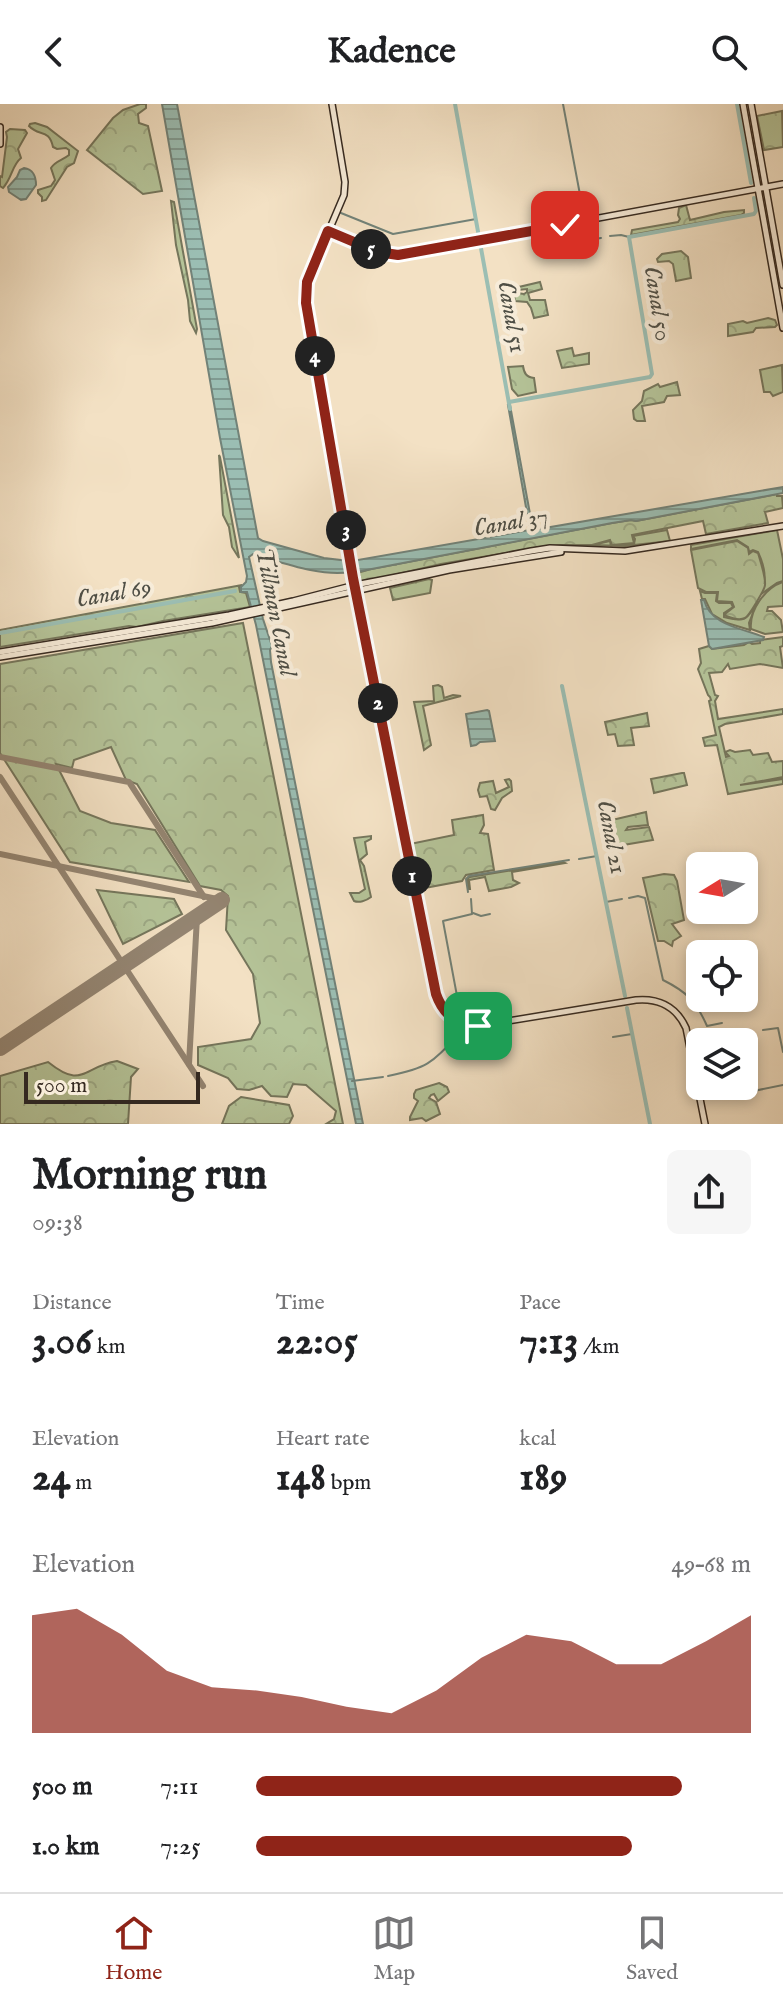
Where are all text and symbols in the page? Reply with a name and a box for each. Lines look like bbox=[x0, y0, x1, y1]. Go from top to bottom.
text: Kadence bbox=[327, 29, 456, 75]
icon: back bbox=[32, 30, 76, 74]
icon: search bbox=[707, 30, 751, 74]
pin bbox=[531, 191, 599, 259]
icon: check bbox=[543, 203, 587, 247]
pin: 5 bbox=[351, 229, 391, 269]
text: 5 bbox=[367, 235, 375, 263]
water label: Canal 50 bbox=[636, 264, 678, 344]
water label: Canal 51 bbox=[489, 279, 533, 355]
pin: 4 bbox=[295, 336, 335, 376]
text: 4 bbox=[310, 342, 320, 370]
water label: Canal 37 bbox=[471, 501, 551, 545]
pin: 3 bbox=[326, 510, 366, 550]
text: 3 bbox=[342, 516, 350, 544]
water label: Tillman Canal bbox=[247, 545, 303, 681]
water label: Canal 69 bbox=[74, 572, 154, 616]
pin: 2 bbox=[358, 683, 398, 723]
text: 2 bbox=[373, 689, 383, 717]
water label: Canal 21 bbox=[589, 797, 633, 877]
north arrow bbox=[686, 852, 758, 924]
map controls bbox=[686, 852, 758, 1100]
pin: 1 bbox=[392, 856, 432, 896]
text: 1 bbox=[408, 862, 416, 890]
button: locate bbox=[686, 940, 758, 1012]
pin bbox=[444, 992, 512, 1060]
icon: arrive bbox=[456, 1004, 500, 1048]
button: layers bbox=[686, 1028, 758, 1100]
scale bar bbox=[24, 1068, 200, 1104]
text: 500 m bbox=[36, 1072, 87, 1100]
text: Morning run bbox=[32, 1148, 267, 1204]
button: share bbox=[667, 1150, 751, 1234]
text: 09:38 bbox=[32, 1206, 83, 1239]
text: Distance bbox=[32, 1289, 112, 1317]
text: Time bbox=[276, 1289, 325, 1317]
text: Pace bbox=[519, 1289, 561, 1317]
text: 3.06 bbox=[32, 1317, 92, 1368]
text: 22:05 bbox=[276, 1317, 358, 1368]
text: 7:13 bbox=[519, 1317, 578, 1368]
text: km bbox=[92, 1333, 126, 1361]
text: /km bbox=[578, 1333, 620, 1361]
text: Elevation bbox=[32, 1425, 119, 1453]
text: Heart rate bbox=[276, 1425, 370, 1453]
text: kcal bbox=[519, 1425, 556, 1453]
text: 24 bbox=[32, 1453, 70, 1504]
text: 148 bbox=[276, 1453, 326, 1504]
text: 189 bbox=[519, 1453, 567, 1504]
text: m bbox=[70, 1469, 92, 1497]
text: bpm bbox=[326, 1469, 371, 1497]
text: Elevation bbox=[32, 1548, 135, 1581]
text: 49–68 m bbox=[671, 1548, 751, 1581]
text: 500 m bbox=[32, 1770, 93, 1803]
text: 7:11 bbox=[160, 1770, 198, 1803]
text: 1.0 km bbox=[32, 1830, 100, 1863]
text: 7:25 bbox=[160, 1830, 201, 1863]
tab: Home bbox=[105, 1911, 162, 1987]
tab: Map bbox=[372, 1911, 416, 1987]
tab: Saved bbox=[626, 1911, 678, 1987]

